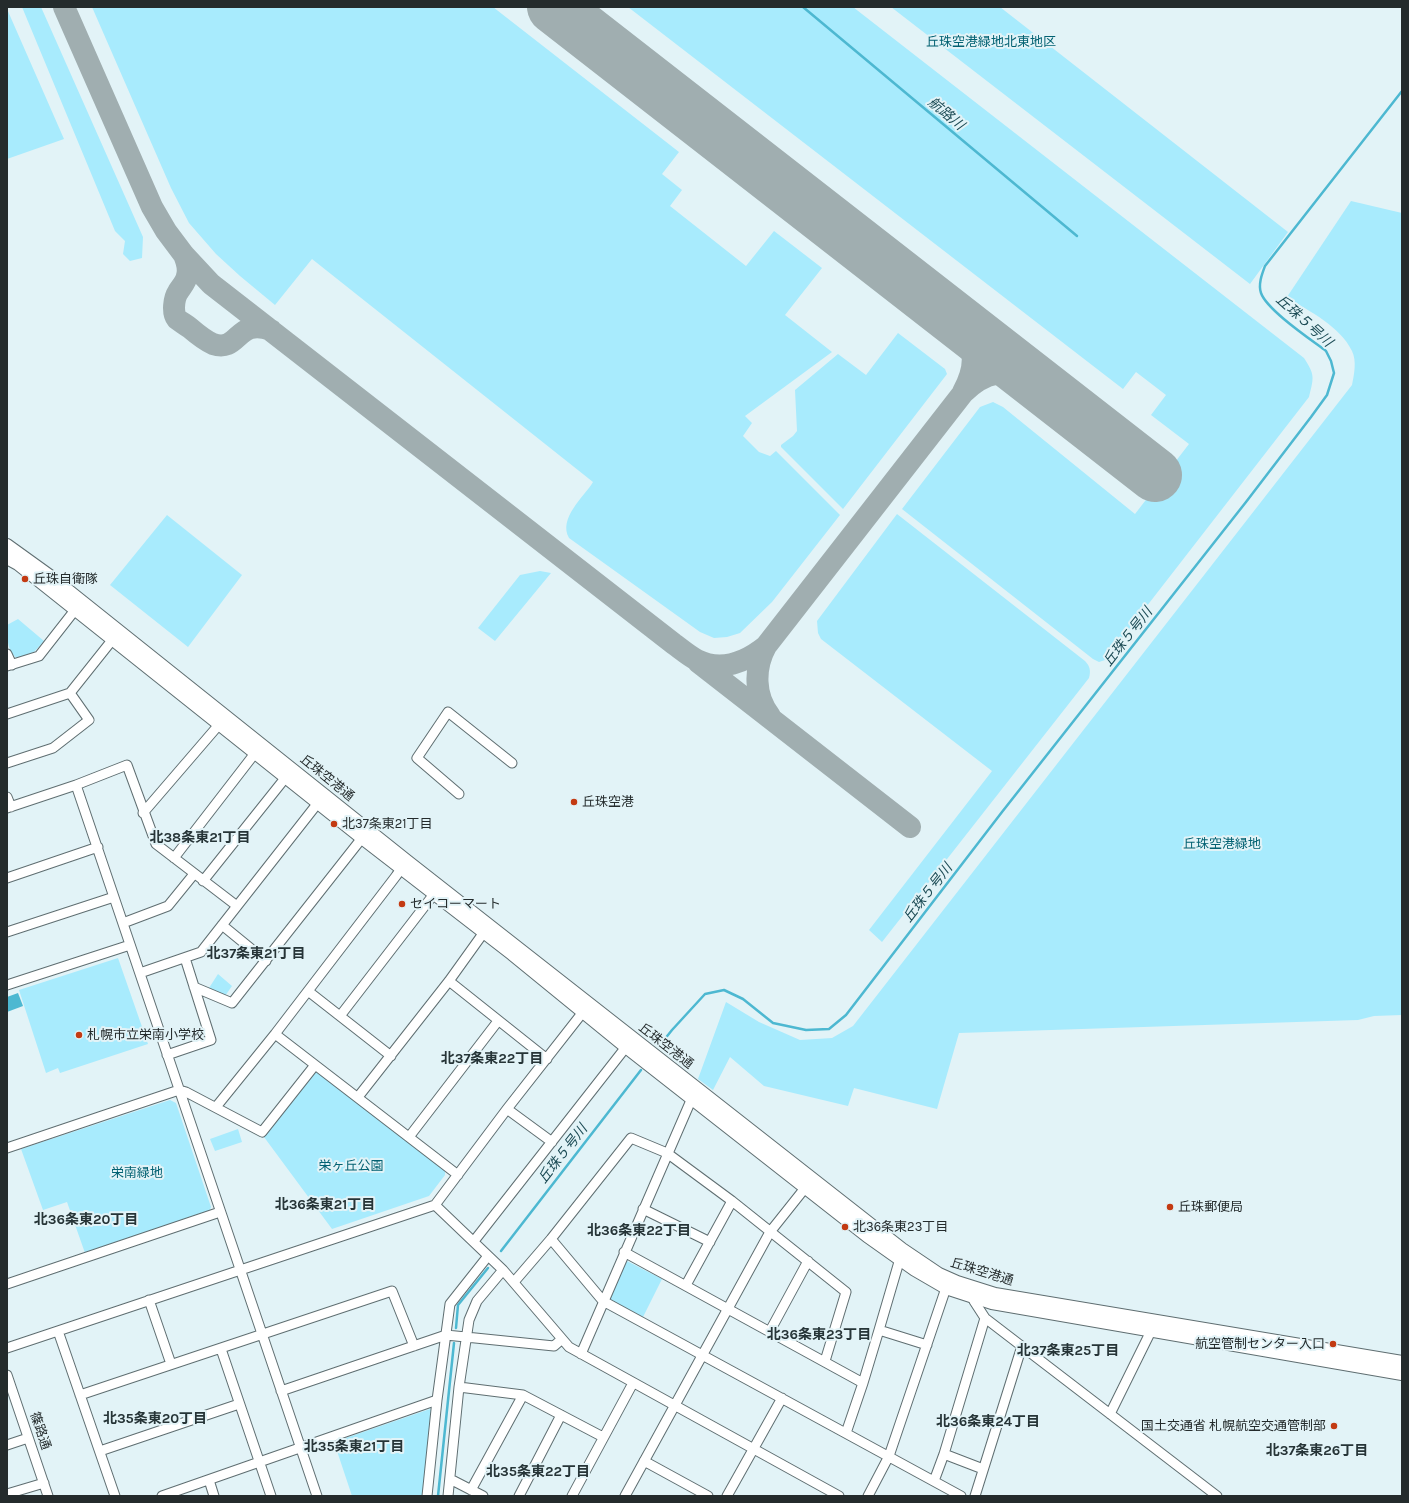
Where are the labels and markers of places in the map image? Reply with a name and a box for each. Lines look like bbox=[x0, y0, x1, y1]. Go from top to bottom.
place label: 丘珠自衛隊 bbox=[33, 571, 98, 587]
marker: 丘珠自衛隊 bbox=[20, 574, 30, 584]
place label: 丘珠空港 bbox=[582, 794, 634, 810]
marker: 丘珠空港 bbox=[569, 797, 579, 807]
place label: 北37条東21丁目 bbox=[342, 816, 433, 832]
marker: 北37条東21丁目 bbox=[329, 819, 339, 829]
place label: セイコーマート bbox=[410, 896, 501, 912]
marker: セイコーマート bbox=[397, 899, 407, 909]
place label: 札幌市立栄南小学校 bbox=[87, 1027, 204, 1043]
marker: 札幌市立栄南小学校 bbox=[74, 1030, 84, 1040]
place label: 丘珠郵便局 bbox=[1178, 1199, 1243, 1215]
marker: 丘珠郵便局 bbox=[1165, 1202, 1175, 1212]
place label: 北36条東23丁目 bbox=[853, 1219, 948, 1235]
marker: 北36条東23丁目 bbox=[840, 1222, 850, 1232]
place label: 航空管制センター入口 bbox=[1195, 1336, 1325, 1352]
marker: 航空管制センター入口 bbox=[1328, 1339, 1338, 1349]
place label: 国土交通省 札幌航空交通管制部 bbox=[1141, 1418, 1326, 1434]
marker: 国土交通省 札幌航空交通管制部 bbox=[1329, 1421, 1339, 1431]

